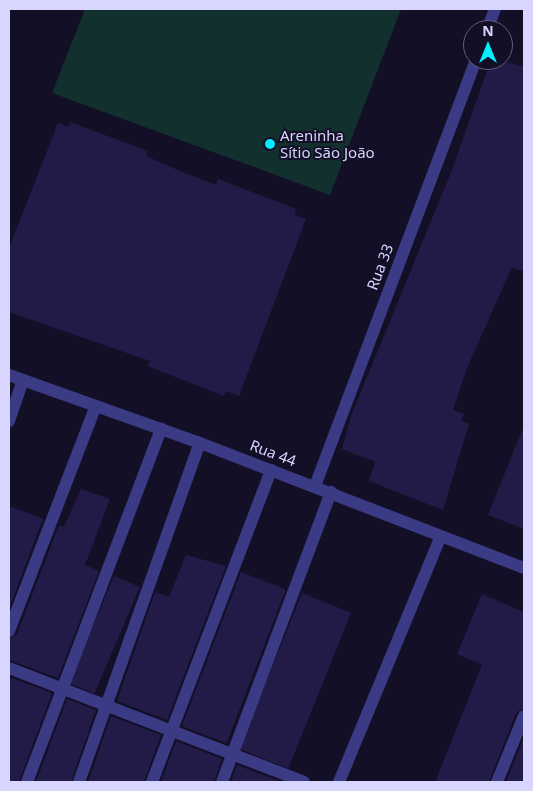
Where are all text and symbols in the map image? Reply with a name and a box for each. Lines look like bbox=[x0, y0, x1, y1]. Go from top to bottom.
north arrow bbox=[463, 20, 513, 70]
text: N bbox=[482, 21, 494, 40]
place label: Areninha Sítio São João bbox=[280, 126, 375, 161]
marker: Areninha Sítio São João bbox=[264, 138, 276, 150]
street label: Rua 33 bbox=[363, 241, 397, 293]
street label: Rua 44 bbox=[247, 436, 299, 470]

